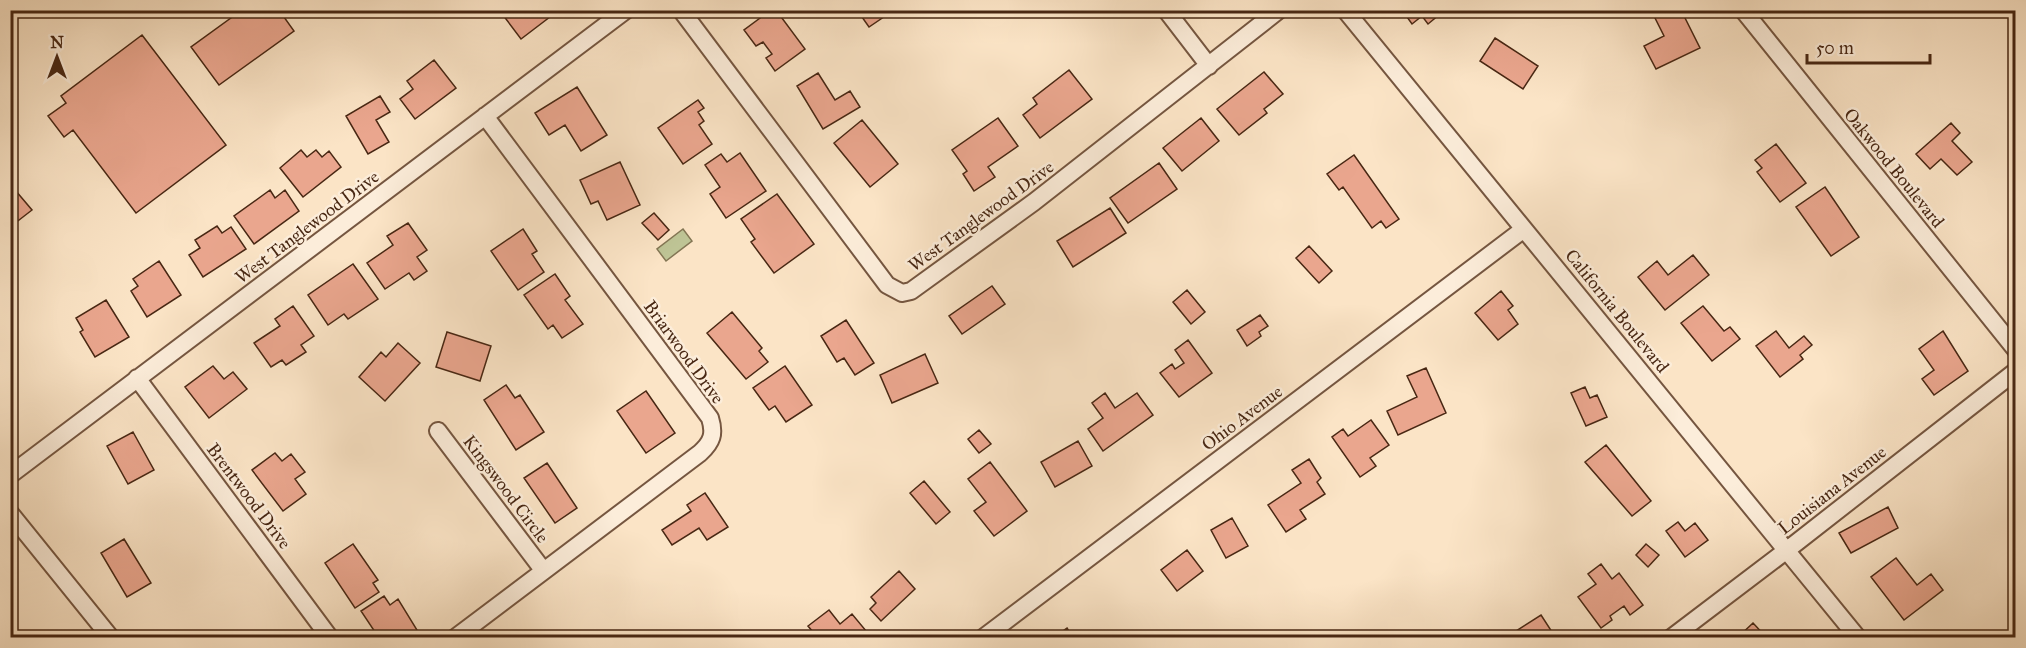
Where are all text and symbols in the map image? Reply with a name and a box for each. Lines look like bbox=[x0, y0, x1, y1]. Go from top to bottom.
north arrow bbox=[27, 27, 87, 87]
scale bar bbox=[1807, 27, 1930, 65]
text: N bbox=[50, 33, 64, 52]
text: 50 m bbox=[1816, 37, 1854, 59]
street label: Oakwood Boulevard bbox=[1839, 104, 1949, 232]
street label: West Tanglewood Drive bbox=[904, 156, 1059, 277]
street label: West Tanglewood Drive bbox=[231, 166, 384, 289]
street label: California Boulevard bbox=[1560, 245, 1674, 377]
street label: Briarwood Drive bbox=[639, 296, 729, 408]
street label: Ohio Avenue bbox=[1197, 380, 1287, 456]
street label: Kingswood Circle bbox=[458, 431, 554, 548]
street label: Brentwood Drive bbox=[202, 439, 296, 553]
street label: Louisiana Avenue bbox=[1773, 441, 1891, 539]

